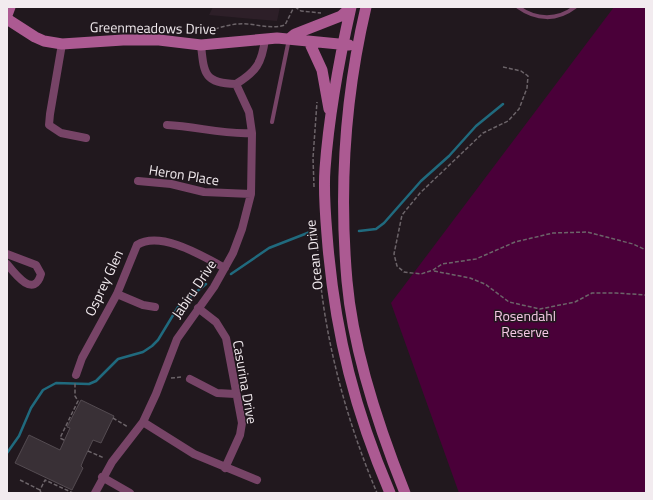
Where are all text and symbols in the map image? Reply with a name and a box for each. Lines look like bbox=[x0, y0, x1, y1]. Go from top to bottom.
street label: Greenmeadows Drive bbox=[90, 16, 216, 39]
street label: Heron Place bbox=[147, 159, 221, 190]
street label: Ocean Drive bbox=[299, 219, 328, 291]
street label: Osprey Glen bbox=[79, 246, 128, 319]
street label: Jabiru Drive bbox=[166, 255, 221, 323]
park label: Rosendahl Reserve bbox=[494, 305, 556, 342]
street label: Casurina Drive bbox=[228, 338, 263, 425]

